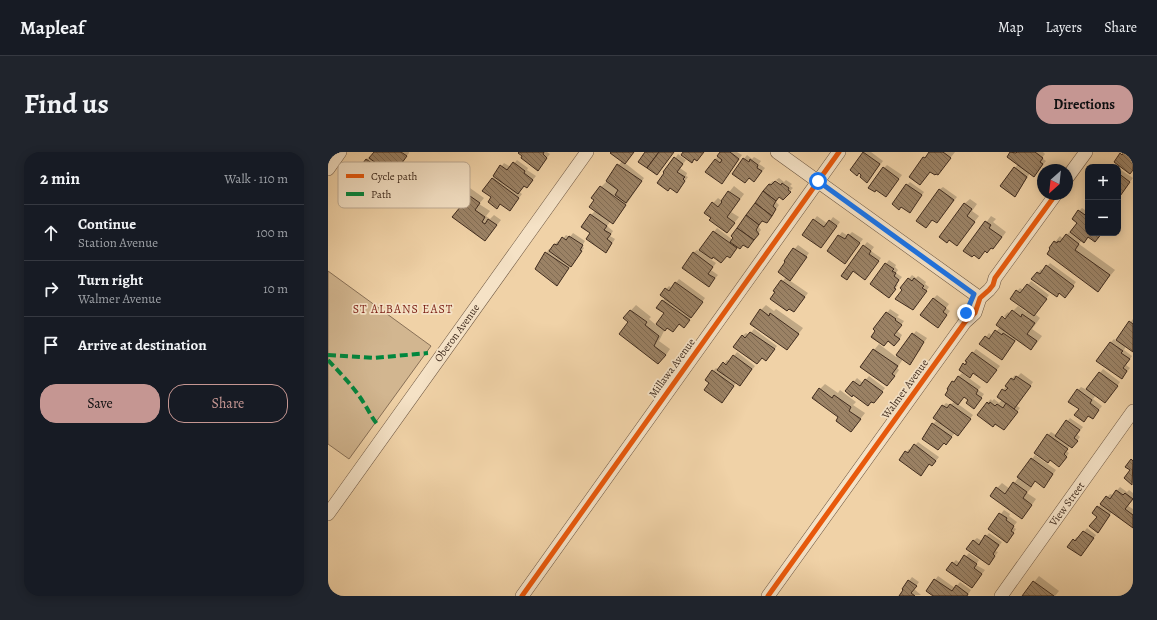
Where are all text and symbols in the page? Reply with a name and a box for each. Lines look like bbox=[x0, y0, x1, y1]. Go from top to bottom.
text: Mapleaf bbox=[20, 15, 85, 41]
text: Map bbox=[998, 18, 1024, 37]
text: Layers bbox=[1046, 18, 1082, 37]
text: Share bbox=[1104, 18, 1137, 37]
text: Find us bbox=[24, 85, 109, 123]
button: Directions bbox=[1036, 85, 1133, 124]
legend bbox=[338, 162, 470, 208]
north arrow bbox=[1037, 164, 1073, 200]
map controls bbox=[1085, 164, 1121, 236]
button: + bbox=[1085, 164, 1121, 200]
text: 2 min bbox=[40, 167, 80, 190]
text: Cycle path bbox=[371, 169, 418, 184]
text: Walk · 110 m bbox=[224, 170, 288, 187]
route start bbox=[809, 172, 827, 190]
text: Path bbox=[371, 187, 392, 202]
button: − bbox=[1085, 200, 1121, 236]
text: Continue bbox=[78, 214, 136, 234]
icon: ahead bbox=[40, 222, 62, 244]
text: 100 m bbox=[256, 224, 288, 241]
text: Station Avenue bbox=[78, 234, 158, 251]
text: Turn right bbox=[78, 270, 143, 290]
icon: right bbox=[40, 278, 62, 300]
text: 10 m bbox=[263, 280, 288, 297]
text: Walmer Avenue bbox=[78, 290, 161, 307]
district label: ST ALBANS EAST bbox=[353, 301, 453, 317]
street label: Oberon Avenue bbox=[431, 301, 483, 365]
route end bbox=[957, 304, 975, 322]
icon: arrive bbox=[40, 334, 62, 356]
text: Arrive at destination bbox=[78, 335, 207, 355]
street label: Millawa Avenue bbox=[645, 335, 699, 401]
street label: Walmer Avenue bbox=[878, 356, 932, 423]
button: Save bbox=[40, 384, 160, 423]
button: Share bbox=[168, 384, 288, 423]
street label: View Street bbox=[1045, 479, 1088, 530]

